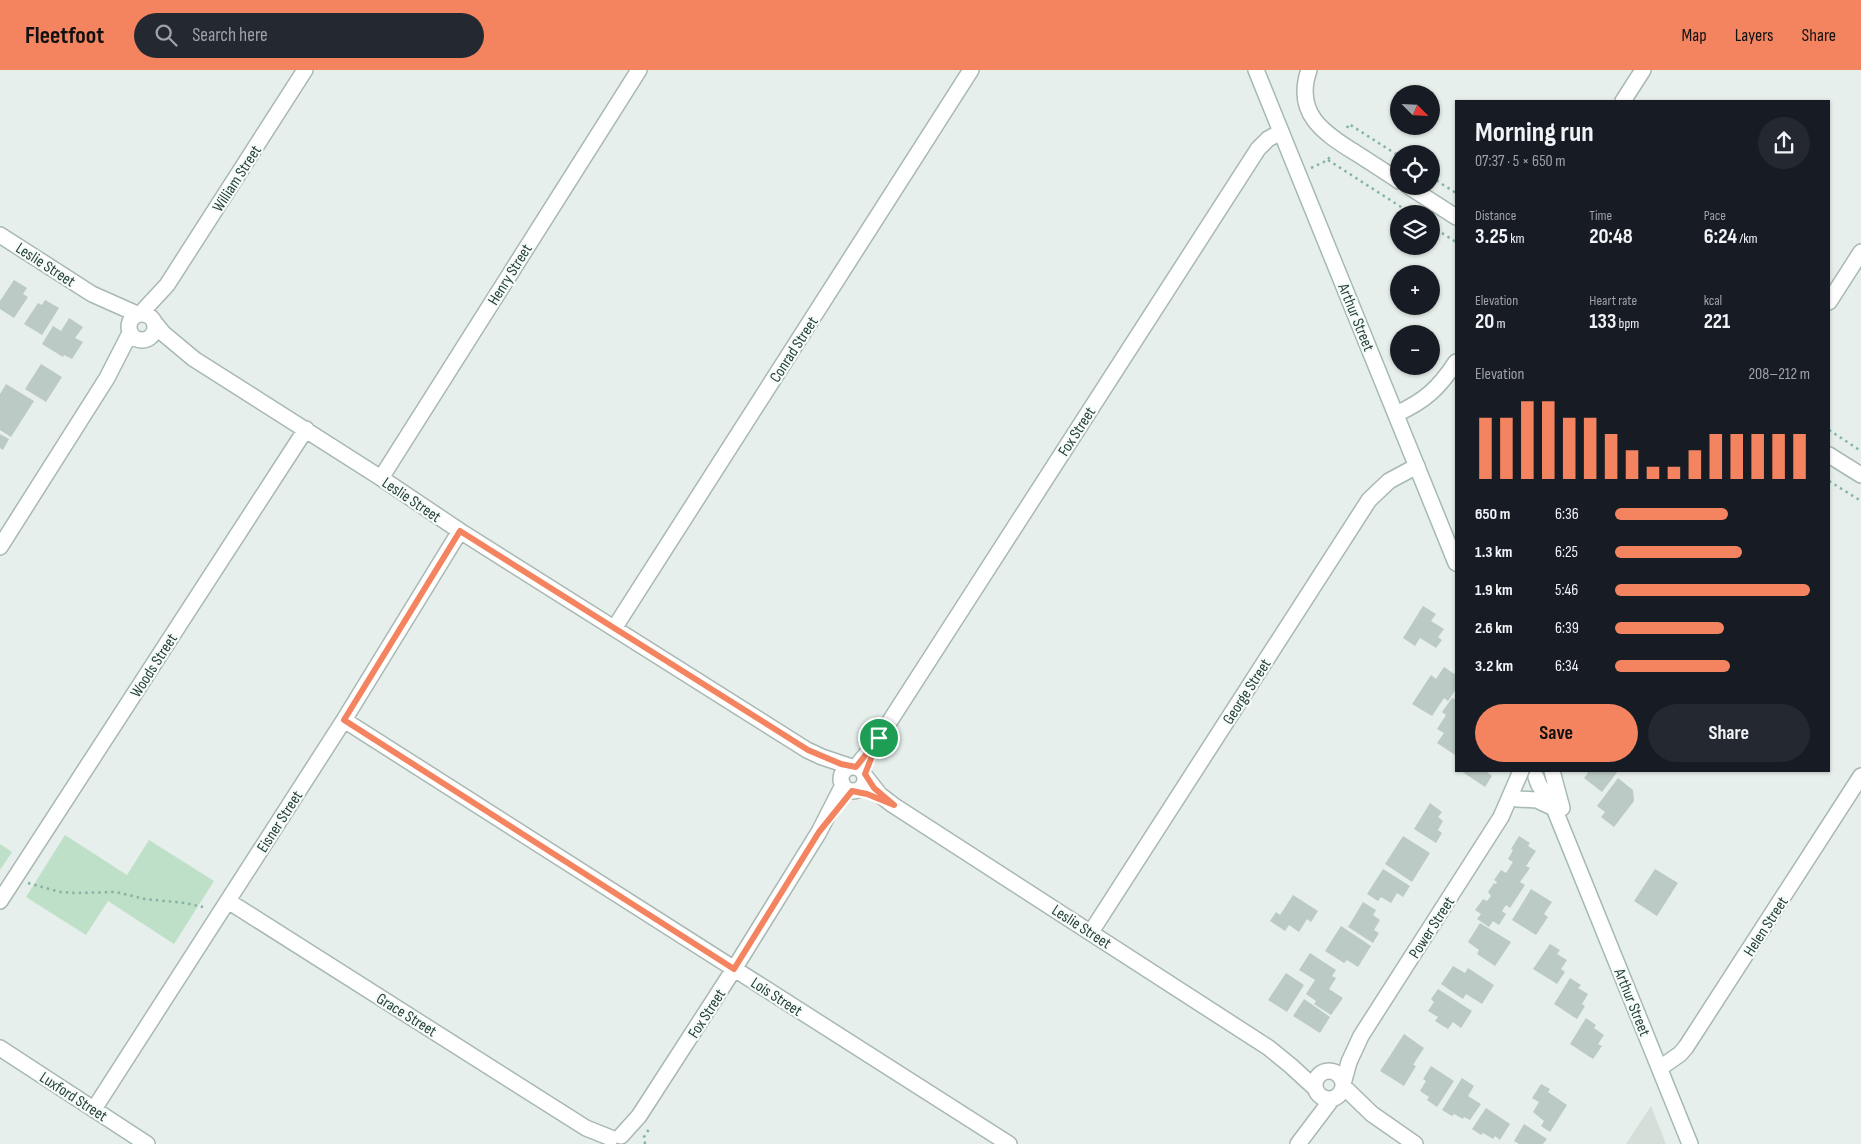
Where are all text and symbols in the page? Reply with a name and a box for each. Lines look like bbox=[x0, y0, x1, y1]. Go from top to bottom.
search box bbox=[134, 13, 484, 58]
text: Fleetfoot bbox=[25, 21, 104, 50]
icon: search bbox=[152, 21, 180, 49]
text: Search here bbox=[192, 24, 268, 47]
text: Map bbox=[1682, 25, 1707, 46]
text: Layers bbox=[1735, 25, 1774, 46]
text: Share bbox=[1802, 25, 1836, 46]
north arrow bbox=[1390, 85, 1440, 135]
map controls bbox=[1390, 85, 1440, 375]
text: Morning run bbox=[1475, 116, 1594, 149]
button: share bbox=[1758, 117, 1810, 169]
street label: William Street bbox=[209, 142, 266, 216]
button: locate bbox=[1390, 145, 1440, 195]
text: 07:37 · 5 × 650 m bbox=[1475, 152, 1566, 171]
button: layers bbox=[1390, 205, 1440, 255]
text: Distance bbox=[1475, 207, 1516, 224]
text: Time bbox=[1589, 207, 1612, 224]
text: Pace bbox=[1704, 207, 1726, 224]
text: 3.25 bbox=[1475, 224, 1508, 249]
text: 20:48 bbox=[1589, 224, 1633, 249]
text: 6:24 bbox=[1704, 224, 1737, 249]
text: km bbox=[1508, 230, 1525, 247]
text: /km bbox=[1737, 230, 1758, 247]
street label: Leslie Street bbox=[12, 239, 79, 292]
street label: Henry Street bbox=[484, 241, 537, 309]
button: + bbox=[1390, 265, 1440, 315]
street label: Arthur Street bbox=[1333, 280, 1378, 354]
text: Elevation bbox=[1475, 292, 1518, 309]
text: Heart rate bbox=[1589, 292, 1637, 309]
text: kcal bbox=[1704, 292, 1722, 309]
text: 20 bbox=[1475, 309, 1494, 334]
text: 133 bbox=[1589, 309, 1616, 334]
text: 221 bbox=[1704, 309, 1730, 334]
street label: Conrad Street bbox=[766, 313, 823, 386]
text: m bbox=[1494, 315, 1505, 332]
text: bpm bbox=[1616, 315, 1639, 332]
button: − bbox=[1390, 325, 1440, 375]
text: Elevation bbox=[1475, 365, 1524, 384]
text: 208–212 m bbox=[1749, 365, 1810, 384]
street label: Fox Street bbox=[1054, 404, 1100, 460]
street label: Leslie Street bbox=[378, 474, 444, 527]
text: 650 m bbox=[1475, 505, 1510, 524]
text: 6:36 bbox=[1555, 505, 1579, 524]
text: 1.3 km bbox=[1475, 543, 1512, 562]
text: 6:25 bbox=[1555, 543, 1578, 562]
text: 1.9 km bbox=[1475, 581, 1513, 600]
text: 5:46 bbox=[1555, 581, 1578, 600]
text: 2.6 km bbox=[1475, 619, 1513, 638]
text: 6:39 bbox=[1555, 619, 1579, 638]
street label: Woods Street bbox=[127, 630, 182, 701]
street label: George Street bbox=[1219, 655, 1276, 728]
text: 3.2 km bbox=[1475, 657, 1513, 676]
text: 6:34 bbox=[1555, 657, 1578, 676]
button: Save bbox=[1475, 704, 1638, 762]
button: Share bbox=[1648, 704, 1810, 762]
pin bbox=[858, 717, 900, 759]
icon: arrive bbox=[865, 724, 893, 752]
street label: Eisner Street bbox=[253, 787, 307, 856]
street label: Power Street bbox=[1405, 893, 1459, 962]
street label: Helen Street bbox=[1740, 893, 1793, 960]
street label: Leslie Street bbox=[1048, 901, 1115, 954]
street label: Arthur Street bbox=[1609, 965, 1654, 1039]
street label: Lois Street bbox=[747, 974, 806, 1021]
street label: Fox Street bbox=[684, 986, 730, 1042]
street label: Grace Street bbox=[373, 989, 440, 1041]
street label: Luxford Street bbox=[36, 1068, 111, 1126]

